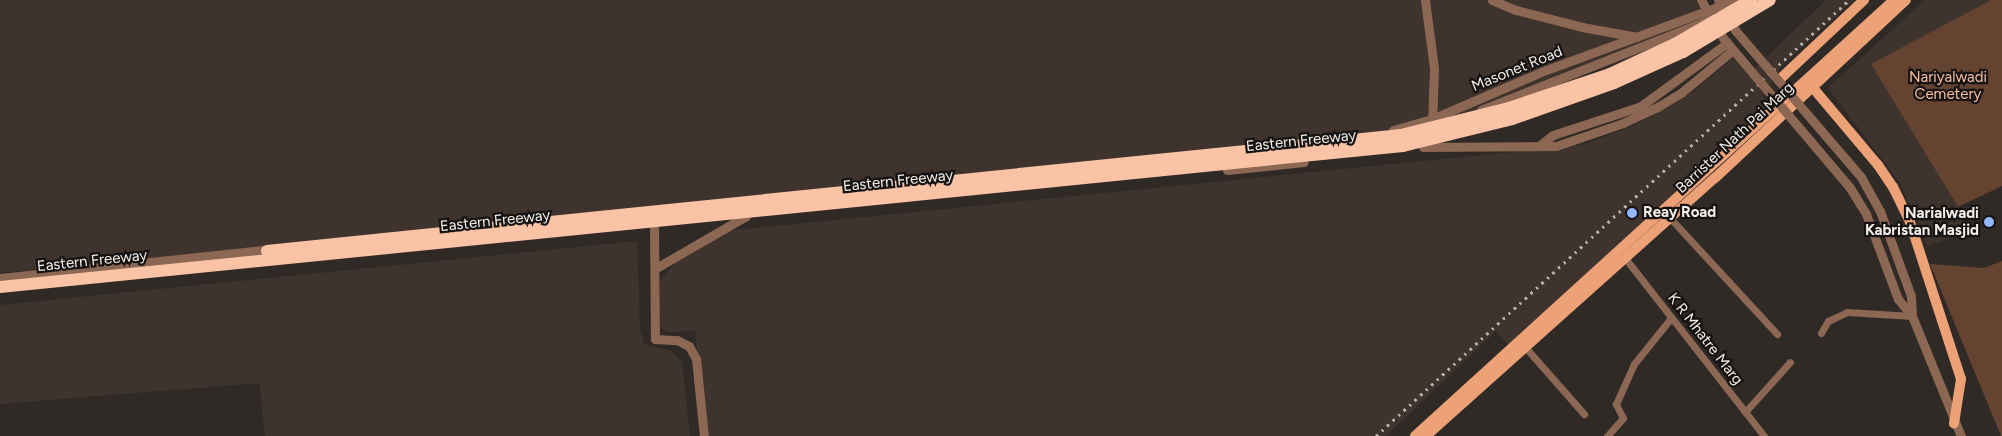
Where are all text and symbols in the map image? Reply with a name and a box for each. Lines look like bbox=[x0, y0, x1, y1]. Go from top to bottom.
street label: Masonet Road bbox=[1469, 43, 1565, 95]
park label: Nariyalwadi Cemetery bbox=[1909, 68, 1987, 103]
street label: Barrister Nath Pai Marg bbox=[1672, 79, 1798, 197]
street label: Eastern Freeway bbox=[1245, 126, 1357, 156]
street label: Eastern Freeway bbox=[842, 166, 954, 196]
place label: Reay Road bbox=[1643, 204, 1716, 222]
place label: Narialwadi Kabristan Masjid bbox=[1865, 204, 1979, 239]
street label: Eastern Freeway bbox=[439, 206, 551, 236]
marker: Reay Road bbox=[1625, 206, 1639, 220]
marker: Narialwadi Kabristan Masjid bbox=[1983, 216, 1995, 228]
street label: Eastern Freeway bbox=[36, 246, 148, 276]
street label: K R Mhatre Marg bbox=[1664, 290, 1746, 388]

